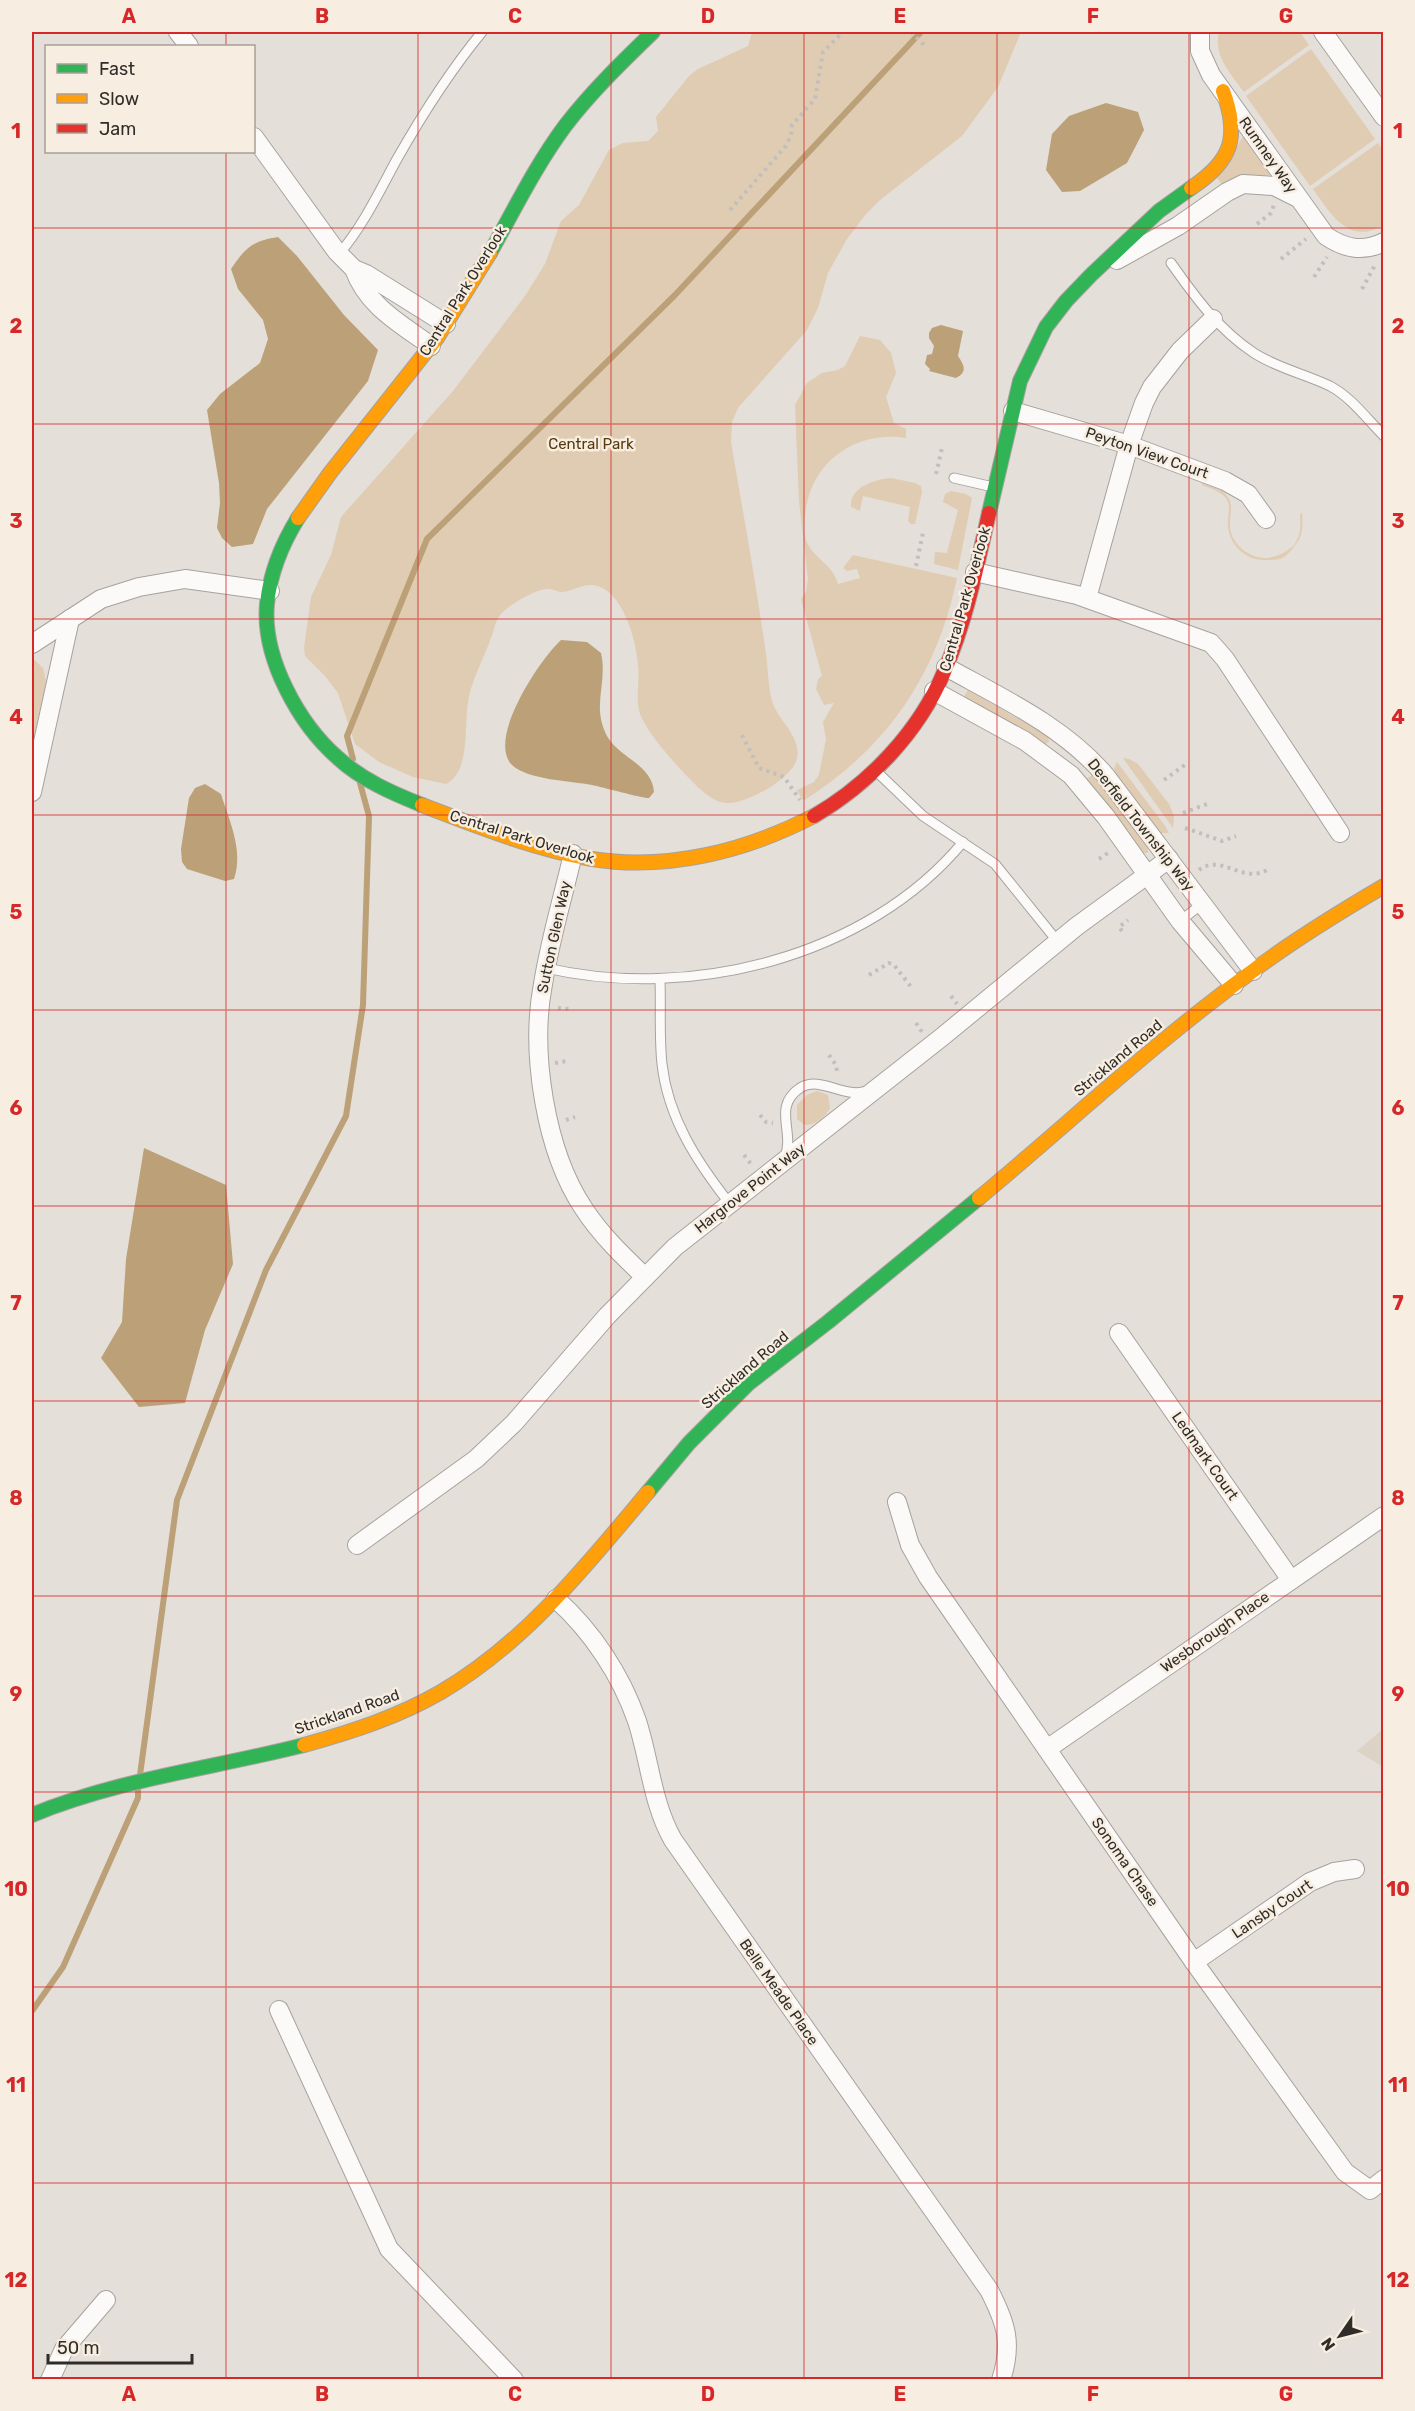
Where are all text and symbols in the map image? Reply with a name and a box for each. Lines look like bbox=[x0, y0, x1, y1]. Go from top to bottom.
text: A bbox=[122, 4, 137, 28]
text: B bbox=[315, 4, 329, 28]
text: C bbox=[508, 4, 522, 28]
text: D bbox=[701, 4, 715, 28]
text: E bbox=[894, 4, 906, 28]
text: F bbox=[1087, 4, 1099, 28]
text: G bbox=[1279, 4, 1293, 28]
legend bbox=[45, 45, 255, 153]
text: Fast bbox=[99, 58, 135, 80]
text: Slow bbox=[99, 88, 139, 110]
street label: Rumney Way bbox=[1235, 113, 1301, 197]
text: Jam bbox=[99, 118, 136, 140]
text: 1 bbox=[11, 119, 21, 143]
text: 1 bbox=[1393, 119, 1403, 143]
street label: Central Park Overlook bbox=[416, 222, 511, 359]
text: 2 bbox=[10, 314, 23, 338]
text: 2 bbox=[1392, 314, 1405, 338]
street label: Peyton View Court bbox=[1083, 424, 1211, 483]
park label: Central Park bbox=[548, 435, 634, 453]
text: 3 bbox=[9, 509, 23, 533]
text: 3 bbox=[1391, 509, 1405, 533]
street label: Central Park Overlook bbox=[936, 524, 994, 674]
text: 4 bbox=[9, 705, 23, 729]
text: 4 bbox=[1391, 705, 1405, 729]
street label: Deerfield Township Way bbox=[1084, 755, 1198, 895]
street label: Central Park Overlook bbox=[448, 806, 597, 868]
street label: Sutton Glen Way bbox=[533, 879, 575, 995]
text: 5 bbox=[10, 900, 23, 924]
text: 5 bbox=[1392, 900, 1405, 924]
street label: Strickland Road bbox=[1070, 1016, 1166, 1100]
text: 6 bbox=[9, 1096, 23, 1120]
text: 6 bbox=[1391, 1096, 1405, 1120]
street label: Hargrove Point Way bbox=[691, 1139, 809, 1237]
text: 7 bbox=[10, 1291, 22, 1315]
text: 7 bbox=[1392, 1291, 1404, 1315]
street label: Strickland Road bbox=[698, 1327, 792, 1413]
street label: Ledmark Court bbox=[1168, 1408, 1242, 1504]
text: 8 bbox=[9, 1486, 23, 1510]
text: 8 bbox=[1391, 1486, 1405, 1510]
street label: Wesborough Place bbox=[1157, 1588, 1273, 1676]
text: 9 bbox=[10, 1682, 23, 1706]
text: 9 bbox=[1392, 1682, 1405, 1706]
street label: Strickland Road bbox=[292, 1686, 402, 1738]
street label: Sonoma Chase bbox=[1088, 1814, 1162, 1910]
street label: Lansby Court bbox=[1228, 1876, 1316, 1942]
text: 10 bbox=[4, 1877, 28, 1901]
text: 10 bbox=[1386, 1877, 1410, 1901]
street label: Belle Meade Place bbox=[736, 1935, 822, 2049]
text: 11 bbox=[6, 2073, 26, 2097]
text: 11 bbox=[1388, 2073, 1408, 2097]
text: 12 bbox=[5, 2268, 27, 2292]
text: 12 bbox=[1387, 2268, 1409, 2292]
north arrow bbox=[1310, 2306, 1370, 2366]
scale bar bbox=[48, 2327, 192, 2365]
text: N bbox=[1317, 2334, 1339, 2354]
text: 50 m bbox=[57, 2337, 100, 2359]
text: A bbox=[122, 2382, 137, 2406]
text: B bbox=[315, 2382, 329, 2406]
text: C bbox=[508, 2382, 522, 2406]
text: D bbox=[701, 2382, 715, 2406]
text: E bbox=[894, 2382, 906, 2406]
text: F bbox=[1087, 2382, 1099, 2406]
text: G bbox=[1279, 2382, 1293, 2406]

